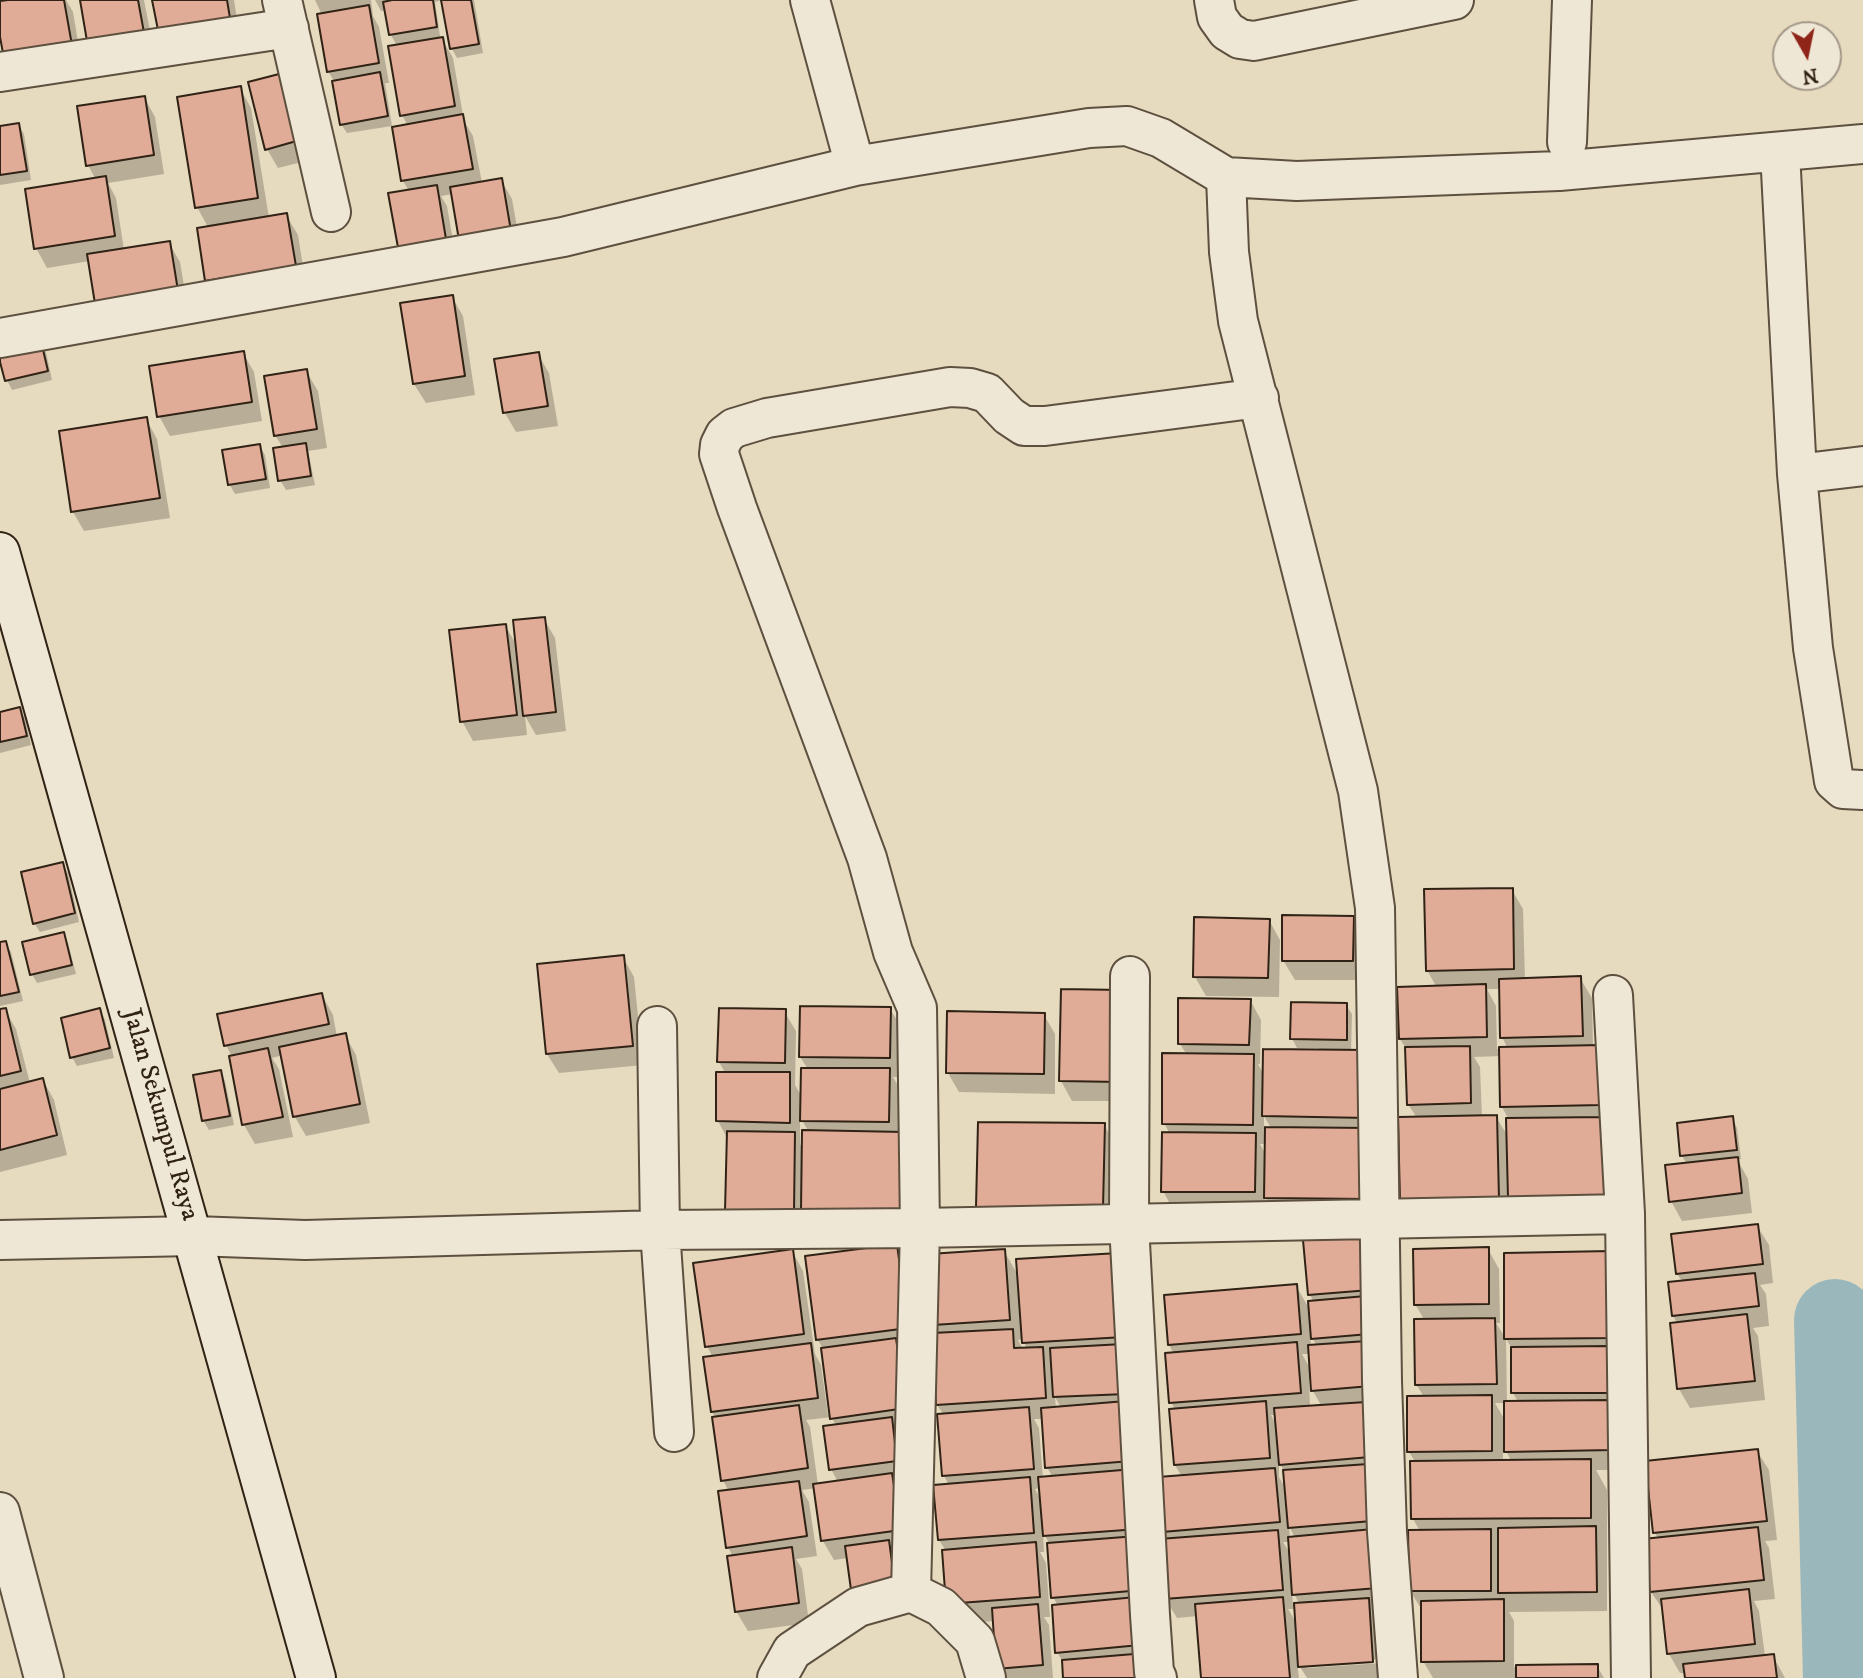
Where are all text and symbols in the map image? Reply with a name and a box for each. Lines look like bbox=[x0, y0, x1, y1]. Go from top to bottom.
north arrow bbox=[1772, 21, 1842, 91]
text: N bbox=[1801, 63, 1820, 88]
street label: Jalan Sekumpul Raya bbox=[114, 1006, 204, 1224]

